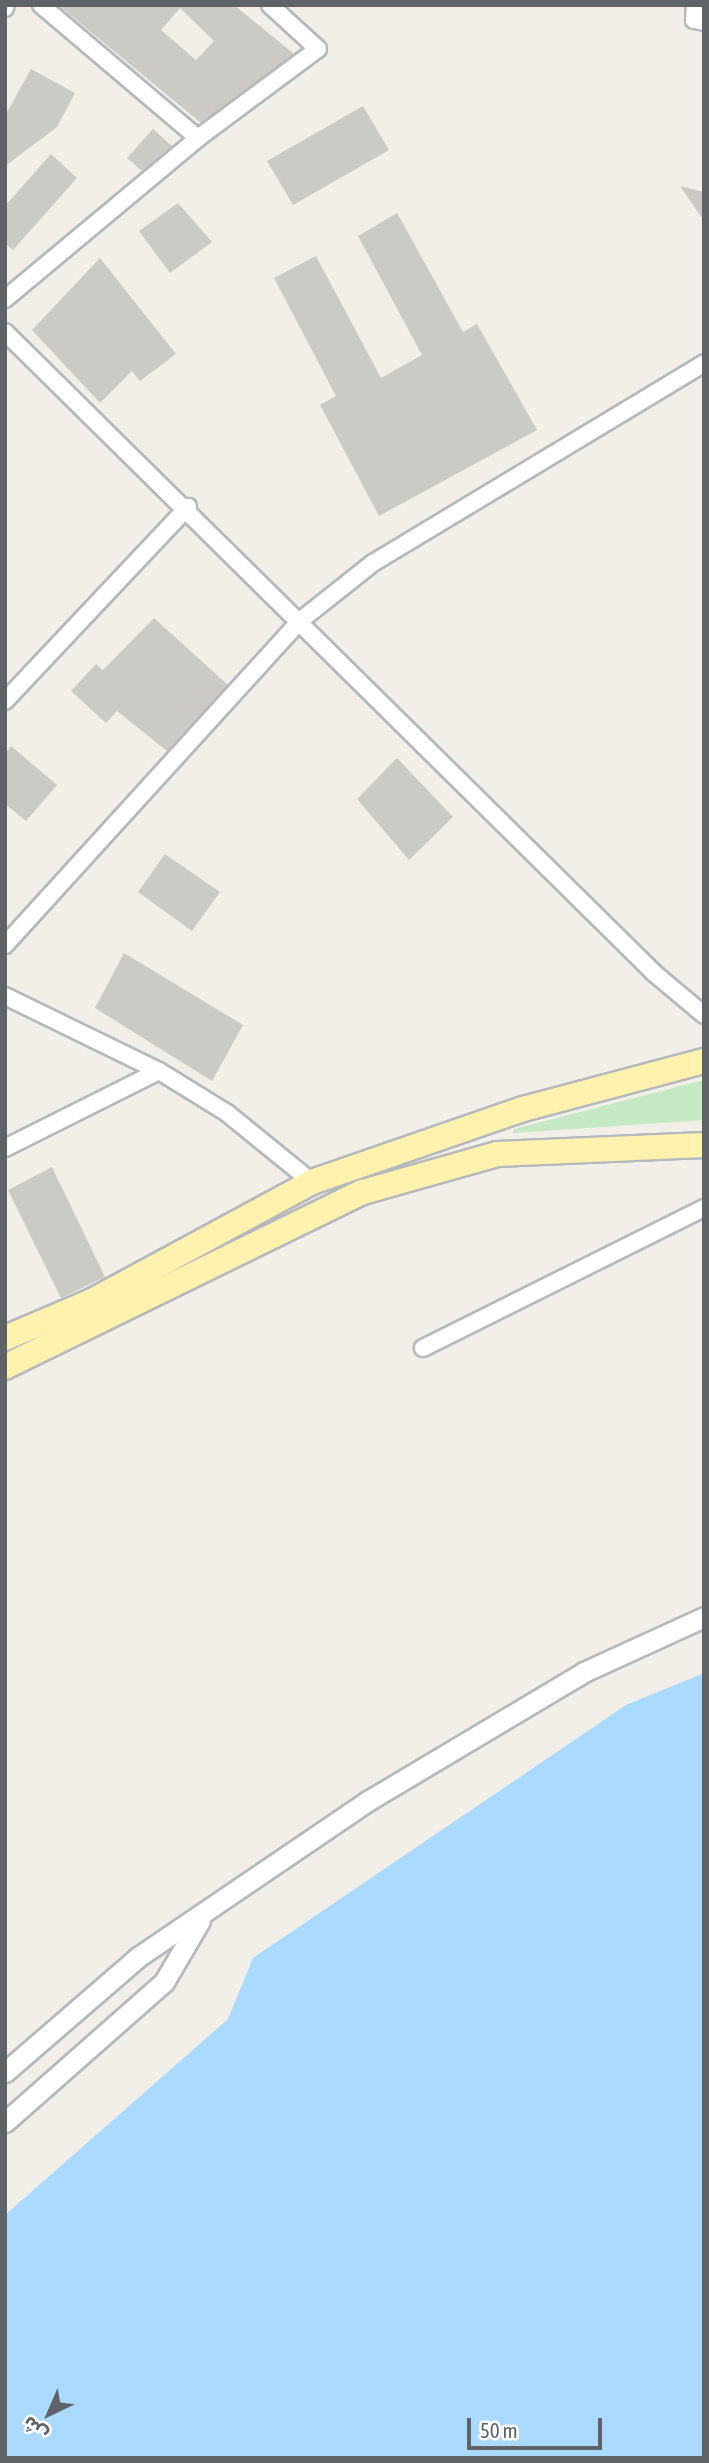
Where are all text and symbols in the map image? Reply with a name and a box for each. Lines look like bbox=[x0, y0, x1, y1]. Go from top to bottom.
north arrow bbox=[14, 2379, 84, 2449]
scale bar bbox=[471, 2404, 606, 2448]
text: ش bbox=[17, 2412, 51, 2446]
text: 50 m bbox=[480, 2418, 518, 2442]

